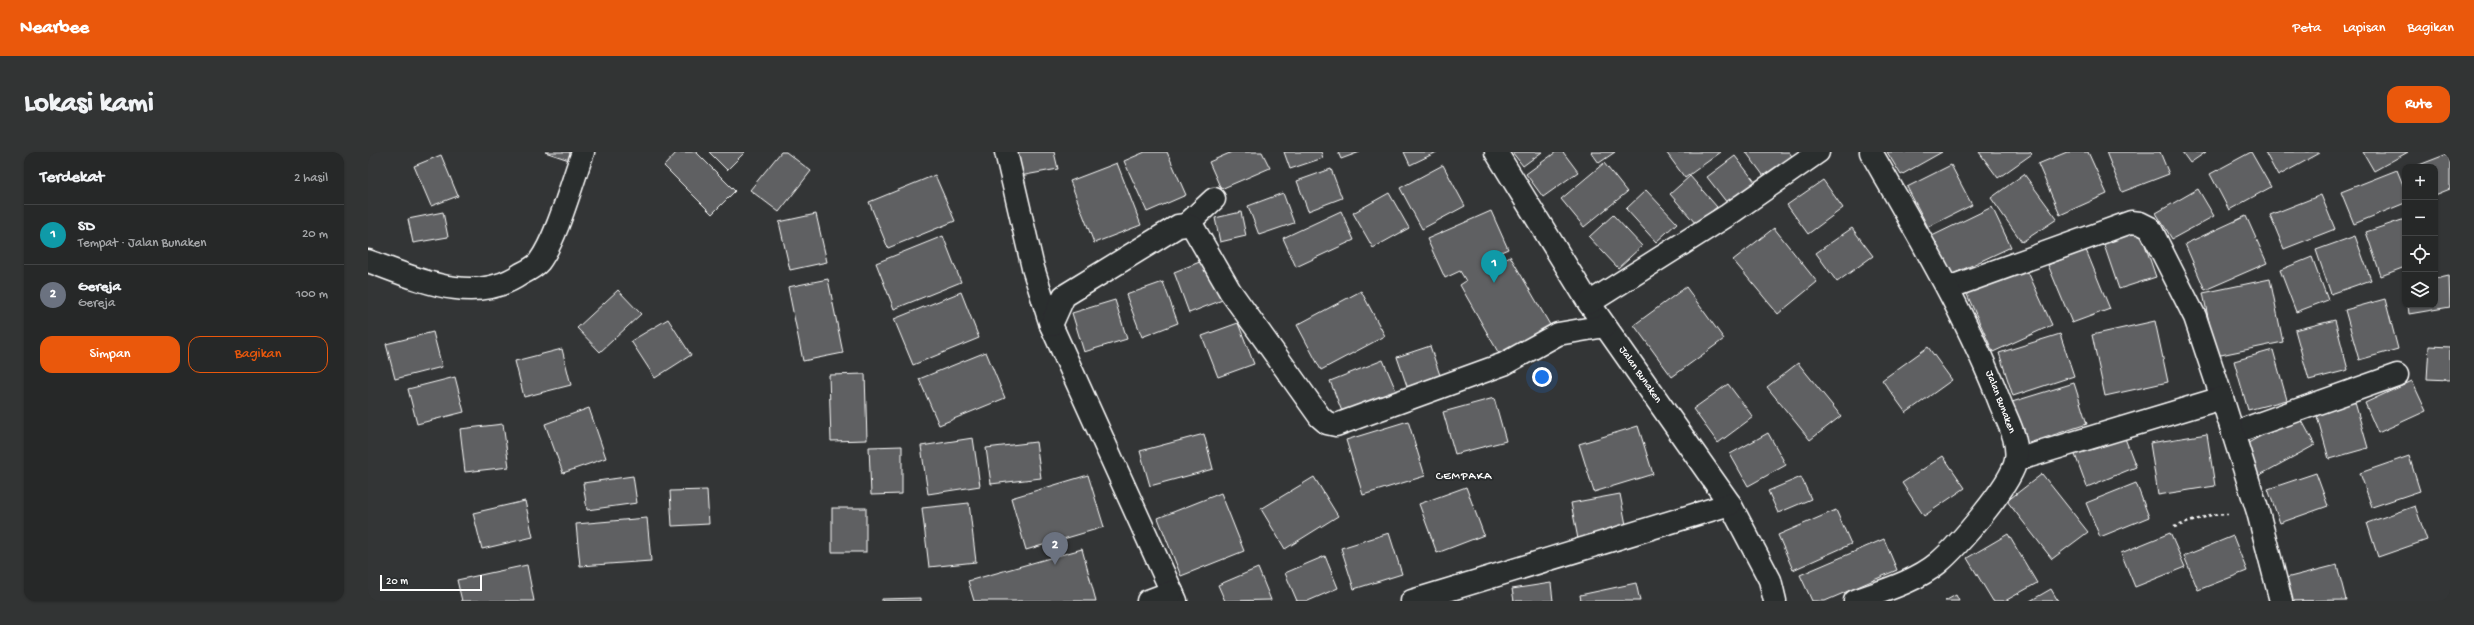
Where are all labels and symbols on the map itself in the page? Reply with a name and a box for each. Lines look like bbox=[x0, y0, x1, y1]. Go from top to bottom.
pin: 1 bbox=[1481, 250, 1507, 283]
street label: Jalan Bunaken bbox=[1616, 344, 1664, 406]
your location bbox=[1532, 367, 1552, 387]
street label: Jalan Bunaken bbox=[1983, 369, 2018, 436]
district label: CEMPAKA bbox=[1436, 470, 1492, 484]
pin: 2 bbox=[1042, 532, 1068, 565]
scale bar bbox=[380, 573, 482, 592]

